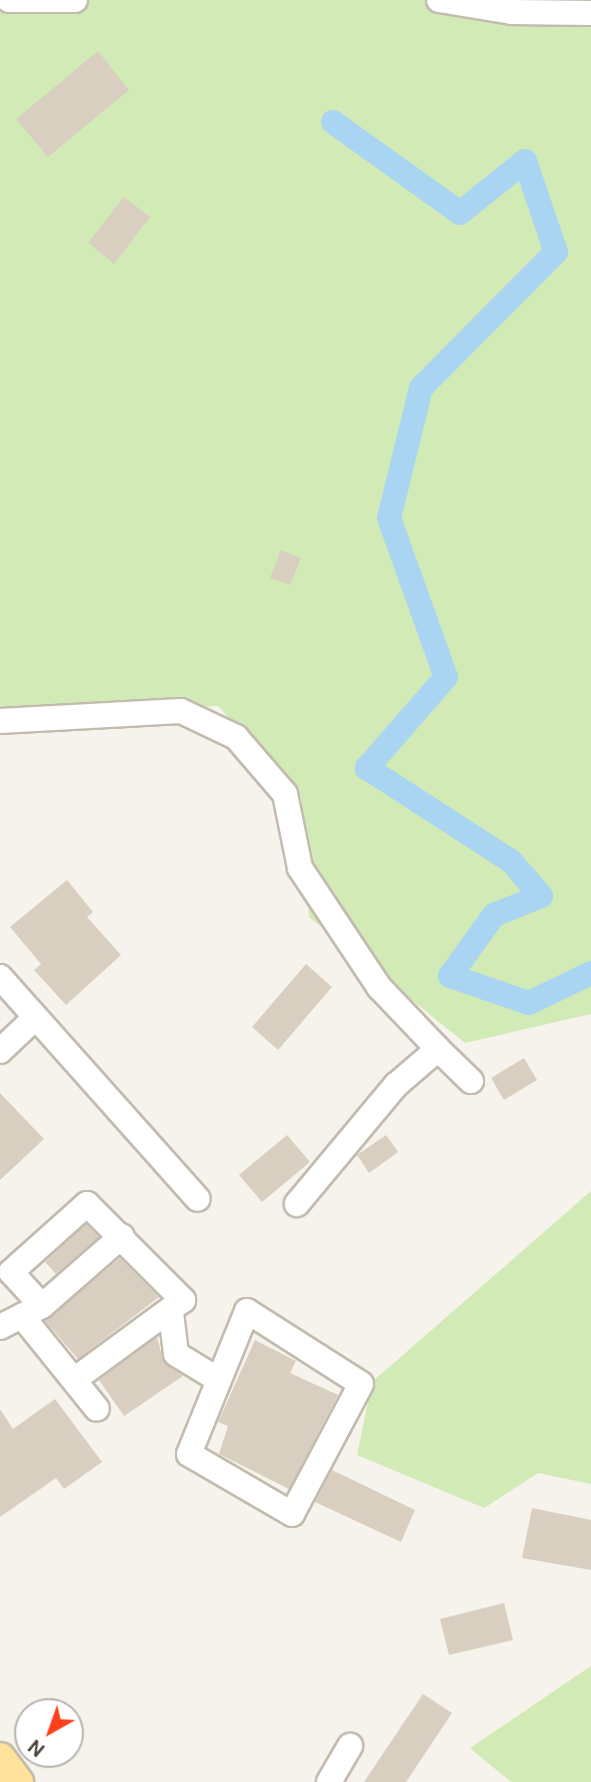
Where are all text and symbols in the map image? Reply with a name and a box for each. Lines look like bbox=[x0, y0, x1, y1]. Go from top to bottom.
north arrow bbox=[14, 1698, 84, 1768]
text: N bbox=[23, 1734, 50, 1762]

